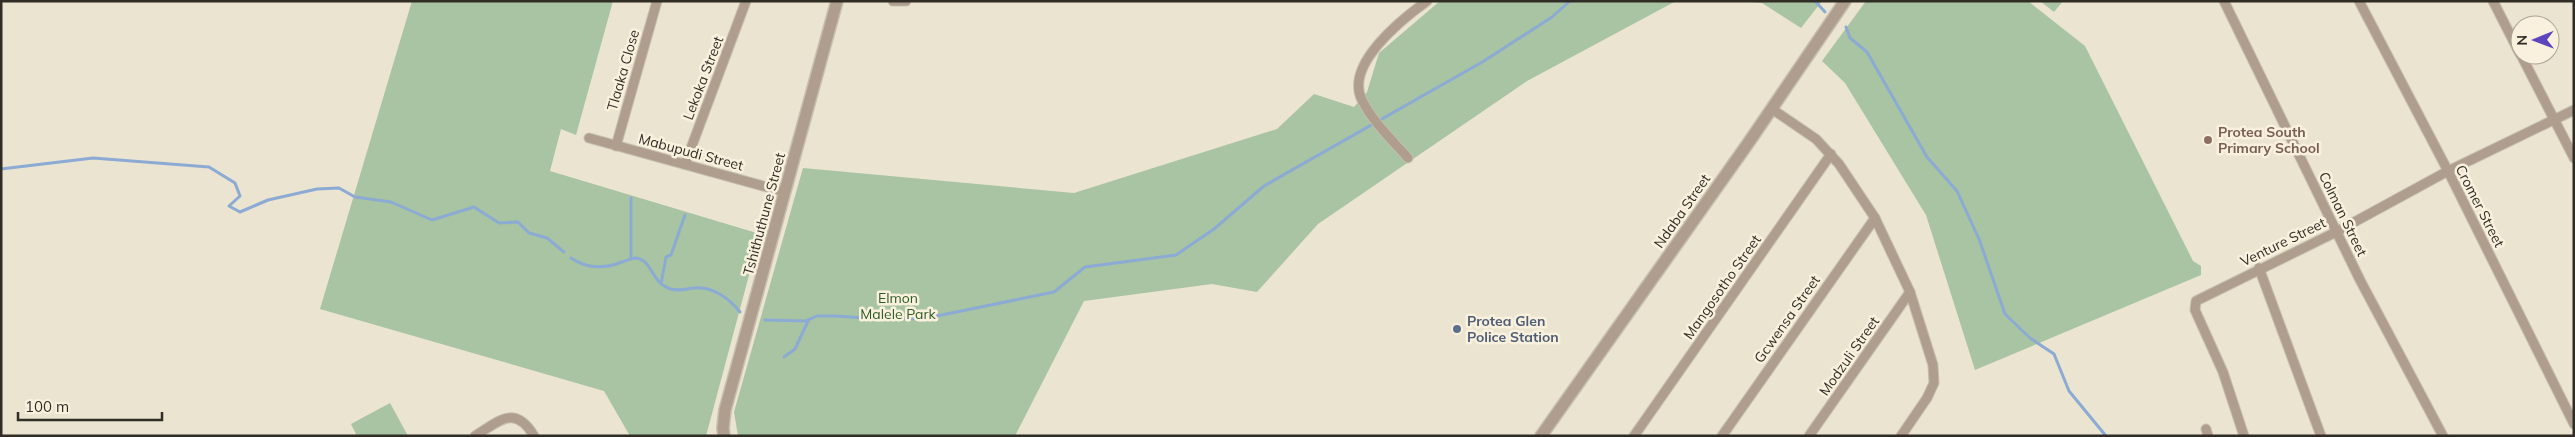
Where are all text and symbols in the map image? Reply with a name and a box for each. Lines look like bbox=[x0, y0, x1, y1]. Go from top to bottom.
north arrow bbox=[2510, 15, 2560, 65]
street label: Tlaaka Close bbox=[603, 28, 643, 112]
street label: Lekoka Street bbox=[679, 34, 727, 122]
text: N bbox=[2513, 35, 2531, 46]
place label: Protea South Primary School bbox=[2218, 123, 2320, 157]
street label: Mabupudi Street bbox=[637, 129, 745, 175]
marker: Protea South Primary School bbox=[2202, 134, 2214, 146]
street label: Tshithuthune Street bbox=[739, 151, 789, 277]
street label: Cromer Street bbox=[2452, 162, 2508, 250]
street label: Colman Street bbox=[2315, 169, 2371, 259]
street label: Ndaba Street bbox=[1650, 170, 1714, 252]
street label: Venture Street bbox=[2237, 214, 2329, 270]
street label: Mangosotho Street bbox=[1679, 231, 1765, 343]
street label: Gcwensa Street bbox=[1750, 272, 1824, 366]
park label: Elmon Malele Park bbox=[860, 289, 937, 323]
place label: Protea Glen Police Station bbox=[1467, 312, 1559, 346]
street label: Modzuli Street bbox=[1815, 313, 1883, 399]
marker: Protea Glen Police Station bbox=[1451, 323, 1463, 335]
scale bar bbox=[18, 390, 161, 422]
text: 100 m bbox=[25, 397, 69, 416]

